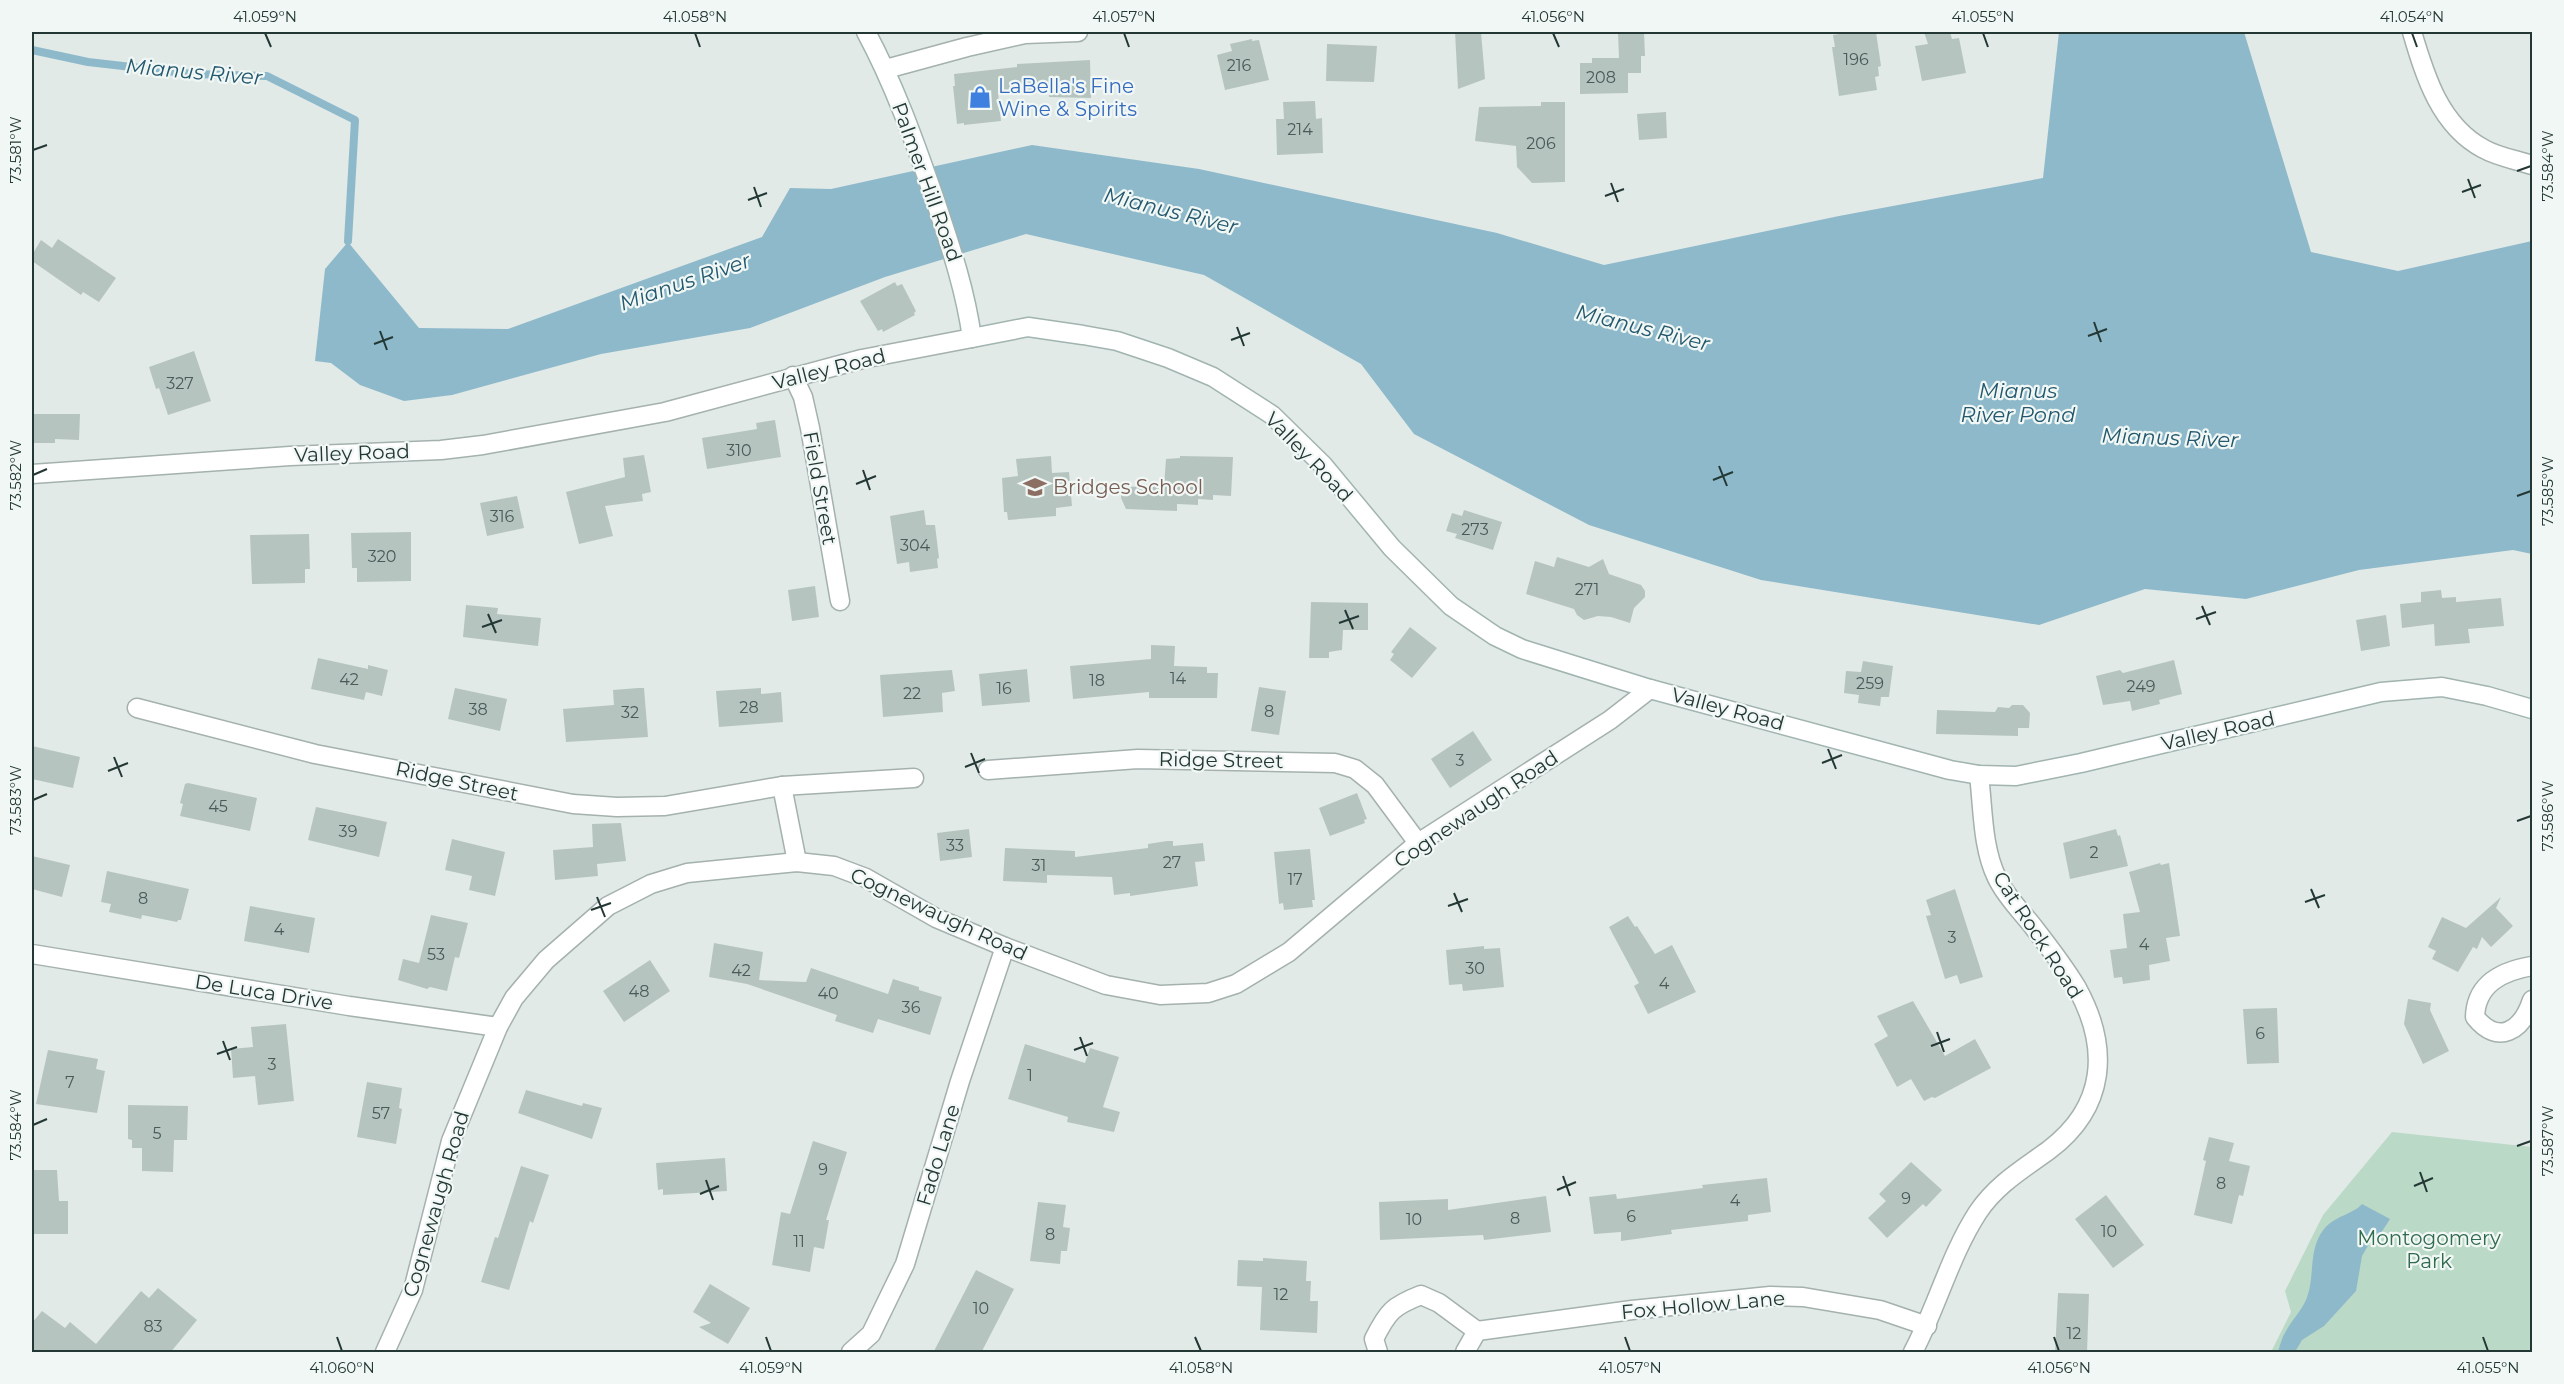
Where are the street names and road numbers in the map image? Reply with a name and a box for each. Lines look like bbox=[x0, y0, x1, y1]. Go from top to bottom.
street label: Palmer Hill Road bbox=[887, 99, 967, 265]
street label: Valley Road bbox=[770, 343, 888, 395]
street label: Valley Road bbox=[1260, 407, 1358, 507]
street label: Field Street bbox=[798, 429, 842, 547]
street label: Valley Road bbox=[294, 439, 410, 467]
street label: Valley Road bbox=[1669, 682, 1787, 736]
street label: Valley Road bbox=[2159, 706, 2277, 756]
street label: Cognewaugh Road bbox=[1389, 745, 1563, 873]
street label: Ridge Street bbox=[1158, 747, 1284, 773]
street label: Ridge Street bbox=[393, 756, 521, 806]
street label: Cognewaugh Road bbox=[847, 862, 1031, 966]
street label: Cat Rock Road bbox=[1988, 867, 2088, 1003]
street label: De Luca Drive bbox=[193, 969, 335, 1015]
street label: Fado Lane bbox=[911, 1101, 965, 1209]
street label: Cognewaugh Road bbox=[398, 1108, 474, 1300]
street label: Fox Hollow Lane bbox=[1620, 1286, 1786, 1324]

